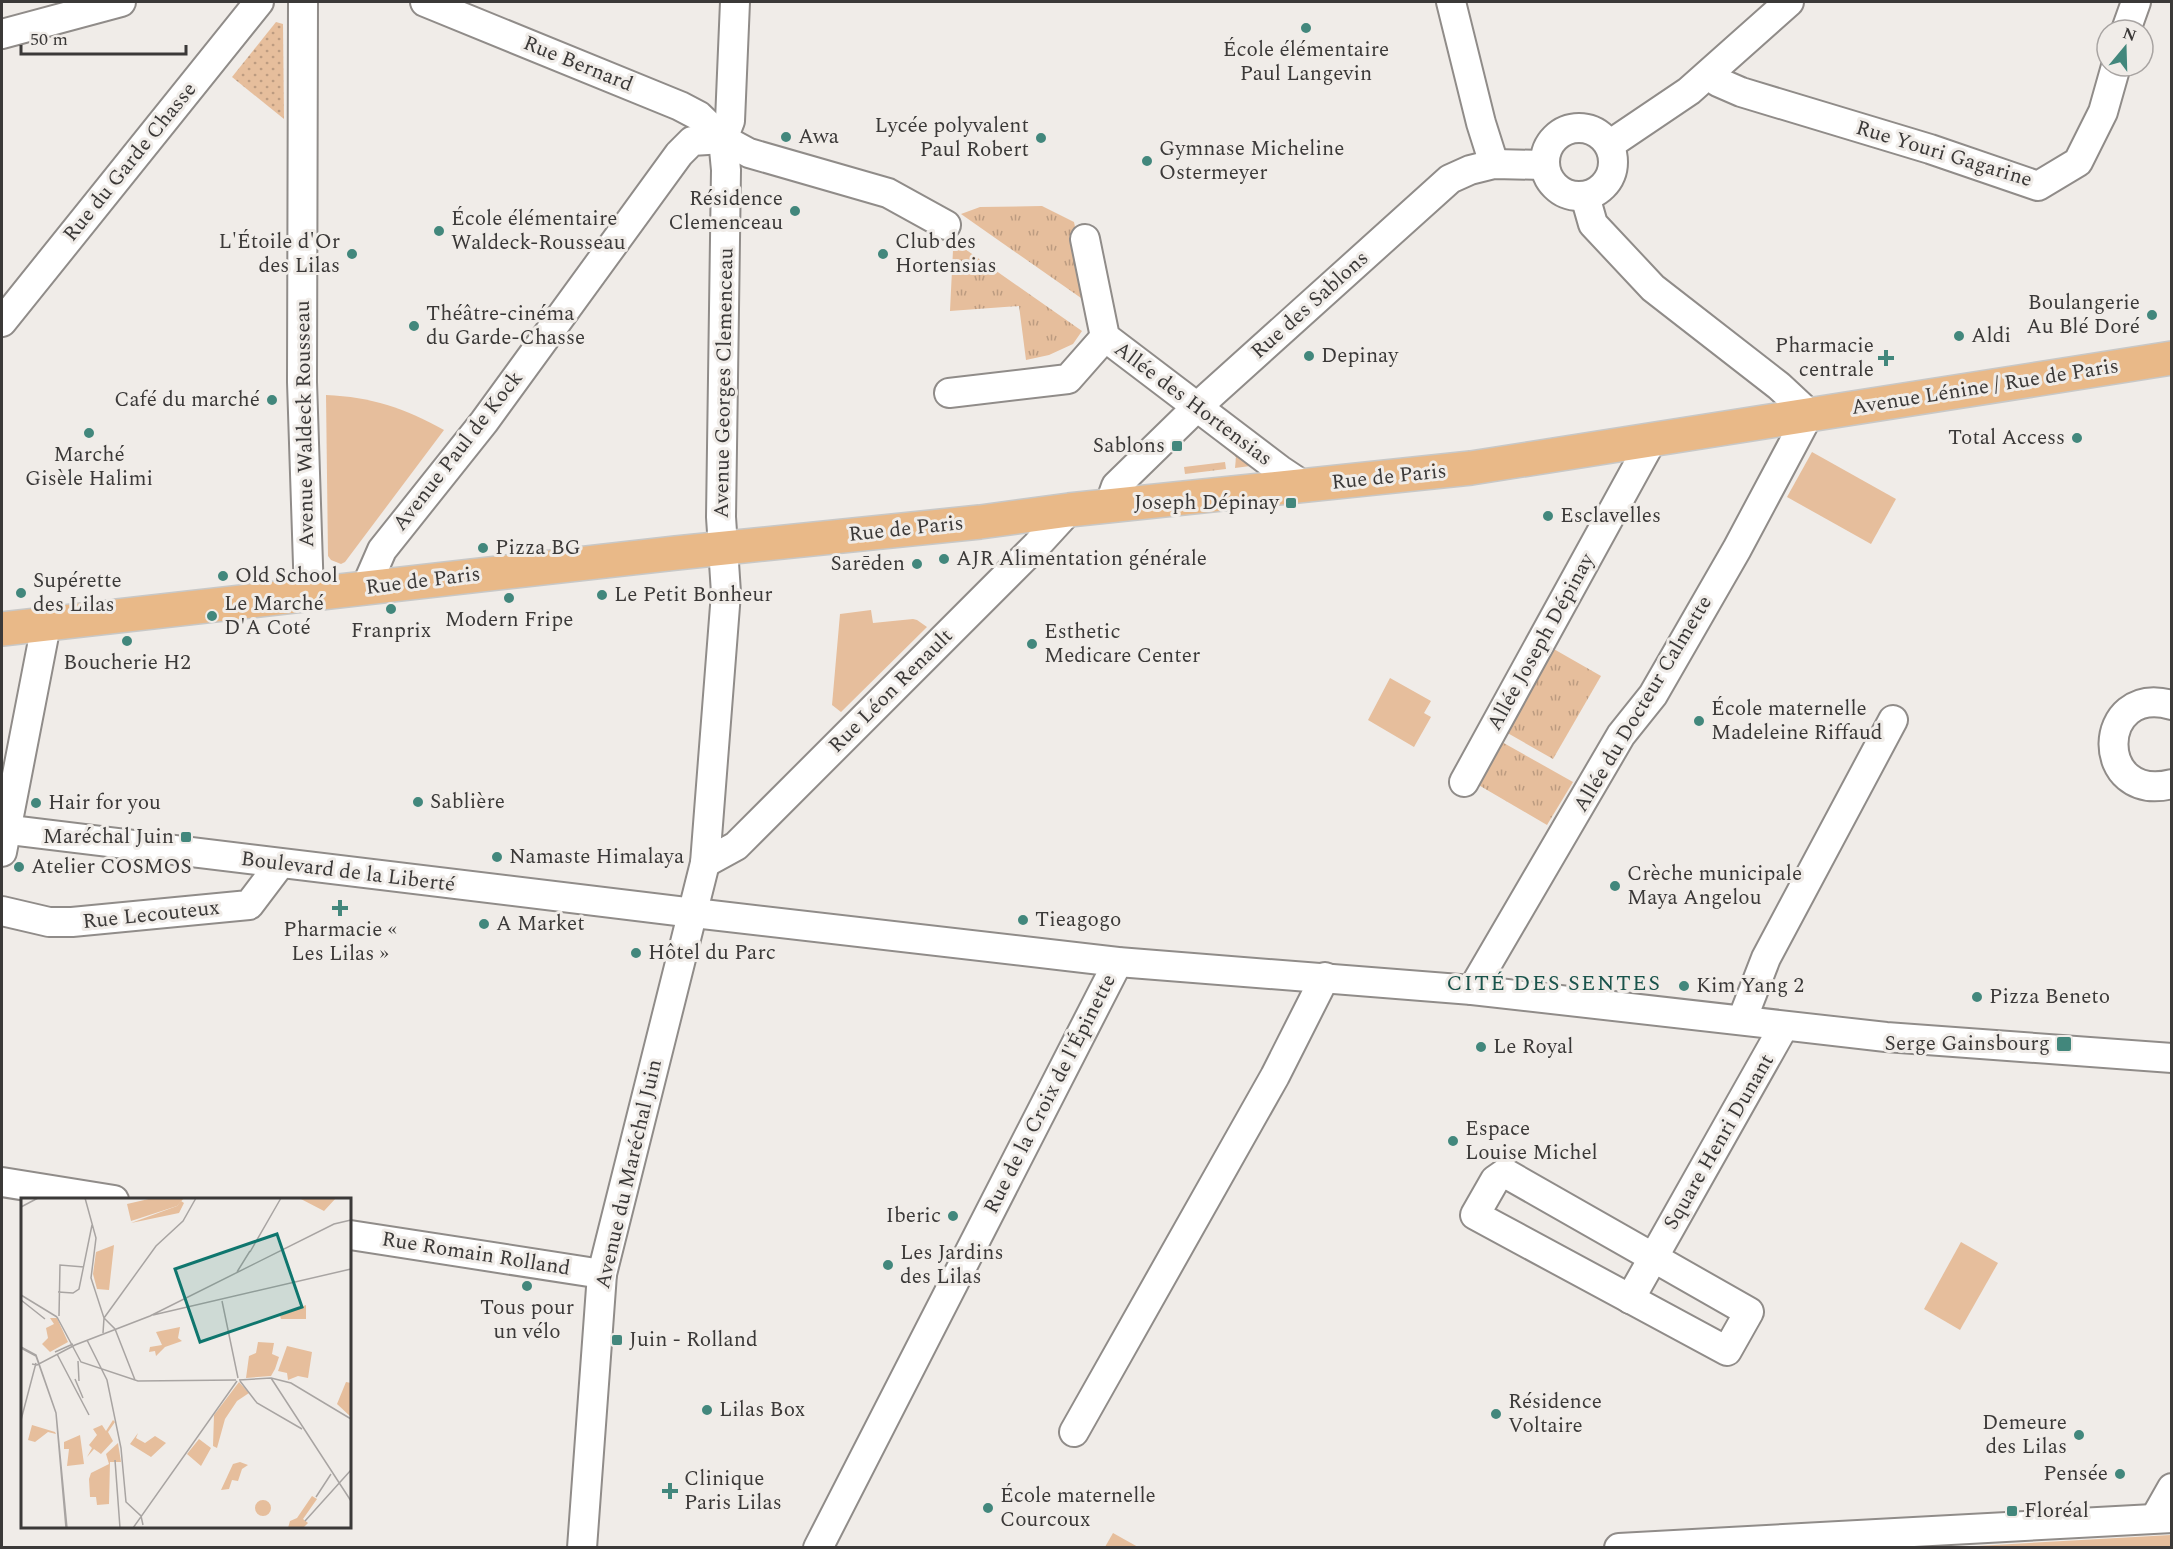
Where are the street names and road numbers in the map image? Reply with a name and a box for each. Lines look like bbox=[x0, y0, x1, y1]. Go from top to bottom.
street label: Rue Bernard bbox=[518, 27, 638, 101]
street label: Rue du Garde Chasse bbox=[55, 75, 205, 249]
street label: Rue Youri Gagarine bbox=[1852, 112, 2036, 196]
street label: Rue des Sablons bbox=[1244, 243, 1376, 367]
street label: Avenue Georges Clemenceau bbox=[706, 247, 742, 519]
street label: Avenue Waldeck Rousseau bbox=[287, 300, 323, 548]
street label: Allée des Hortensias bbox=[1107, 334, 1279, 474]
street label: Avenue Lénine / Rue de Paris bbox=[1849, 350, 2121, 424]
street label: Avenue Paul de Kock bbox=[385, 364, 531, 538]
street label: Rue de Paris bbox=[1330, 455, 1448, 499]
street label: Rue de Paris bbox=[847, 507, 965, 551]
street label: Allée Joseph Dépinay bbox=[1479, 547, 1604, 737]
street label: Rue de Paris bbox=[364, 558, 482, 604]
street label: Allée du Docteur Calmette bbox=[1565, 590, 1721, 818]
street label: Rue Léon Renault bbox=[821, 621, 961, 761]
street label: Boulevard de la Liberté bbox=[239, 843, 457, 901]
street label: Rue Lecouteux bbox=[81, 892, 221, 938]
street label: Rue de la Croix de l'Épinette bbox=[976, 969, 1124, 1219]
street label: Square Henri Dunant bbox=[1655, 1048, 1783, 1236]
street label: Avenue du Maréchal Juin bbox=[587, 1056, 671, 1292]
street label: Rue Romain Rolland bbox=[379, 1223, 573, 1285]

